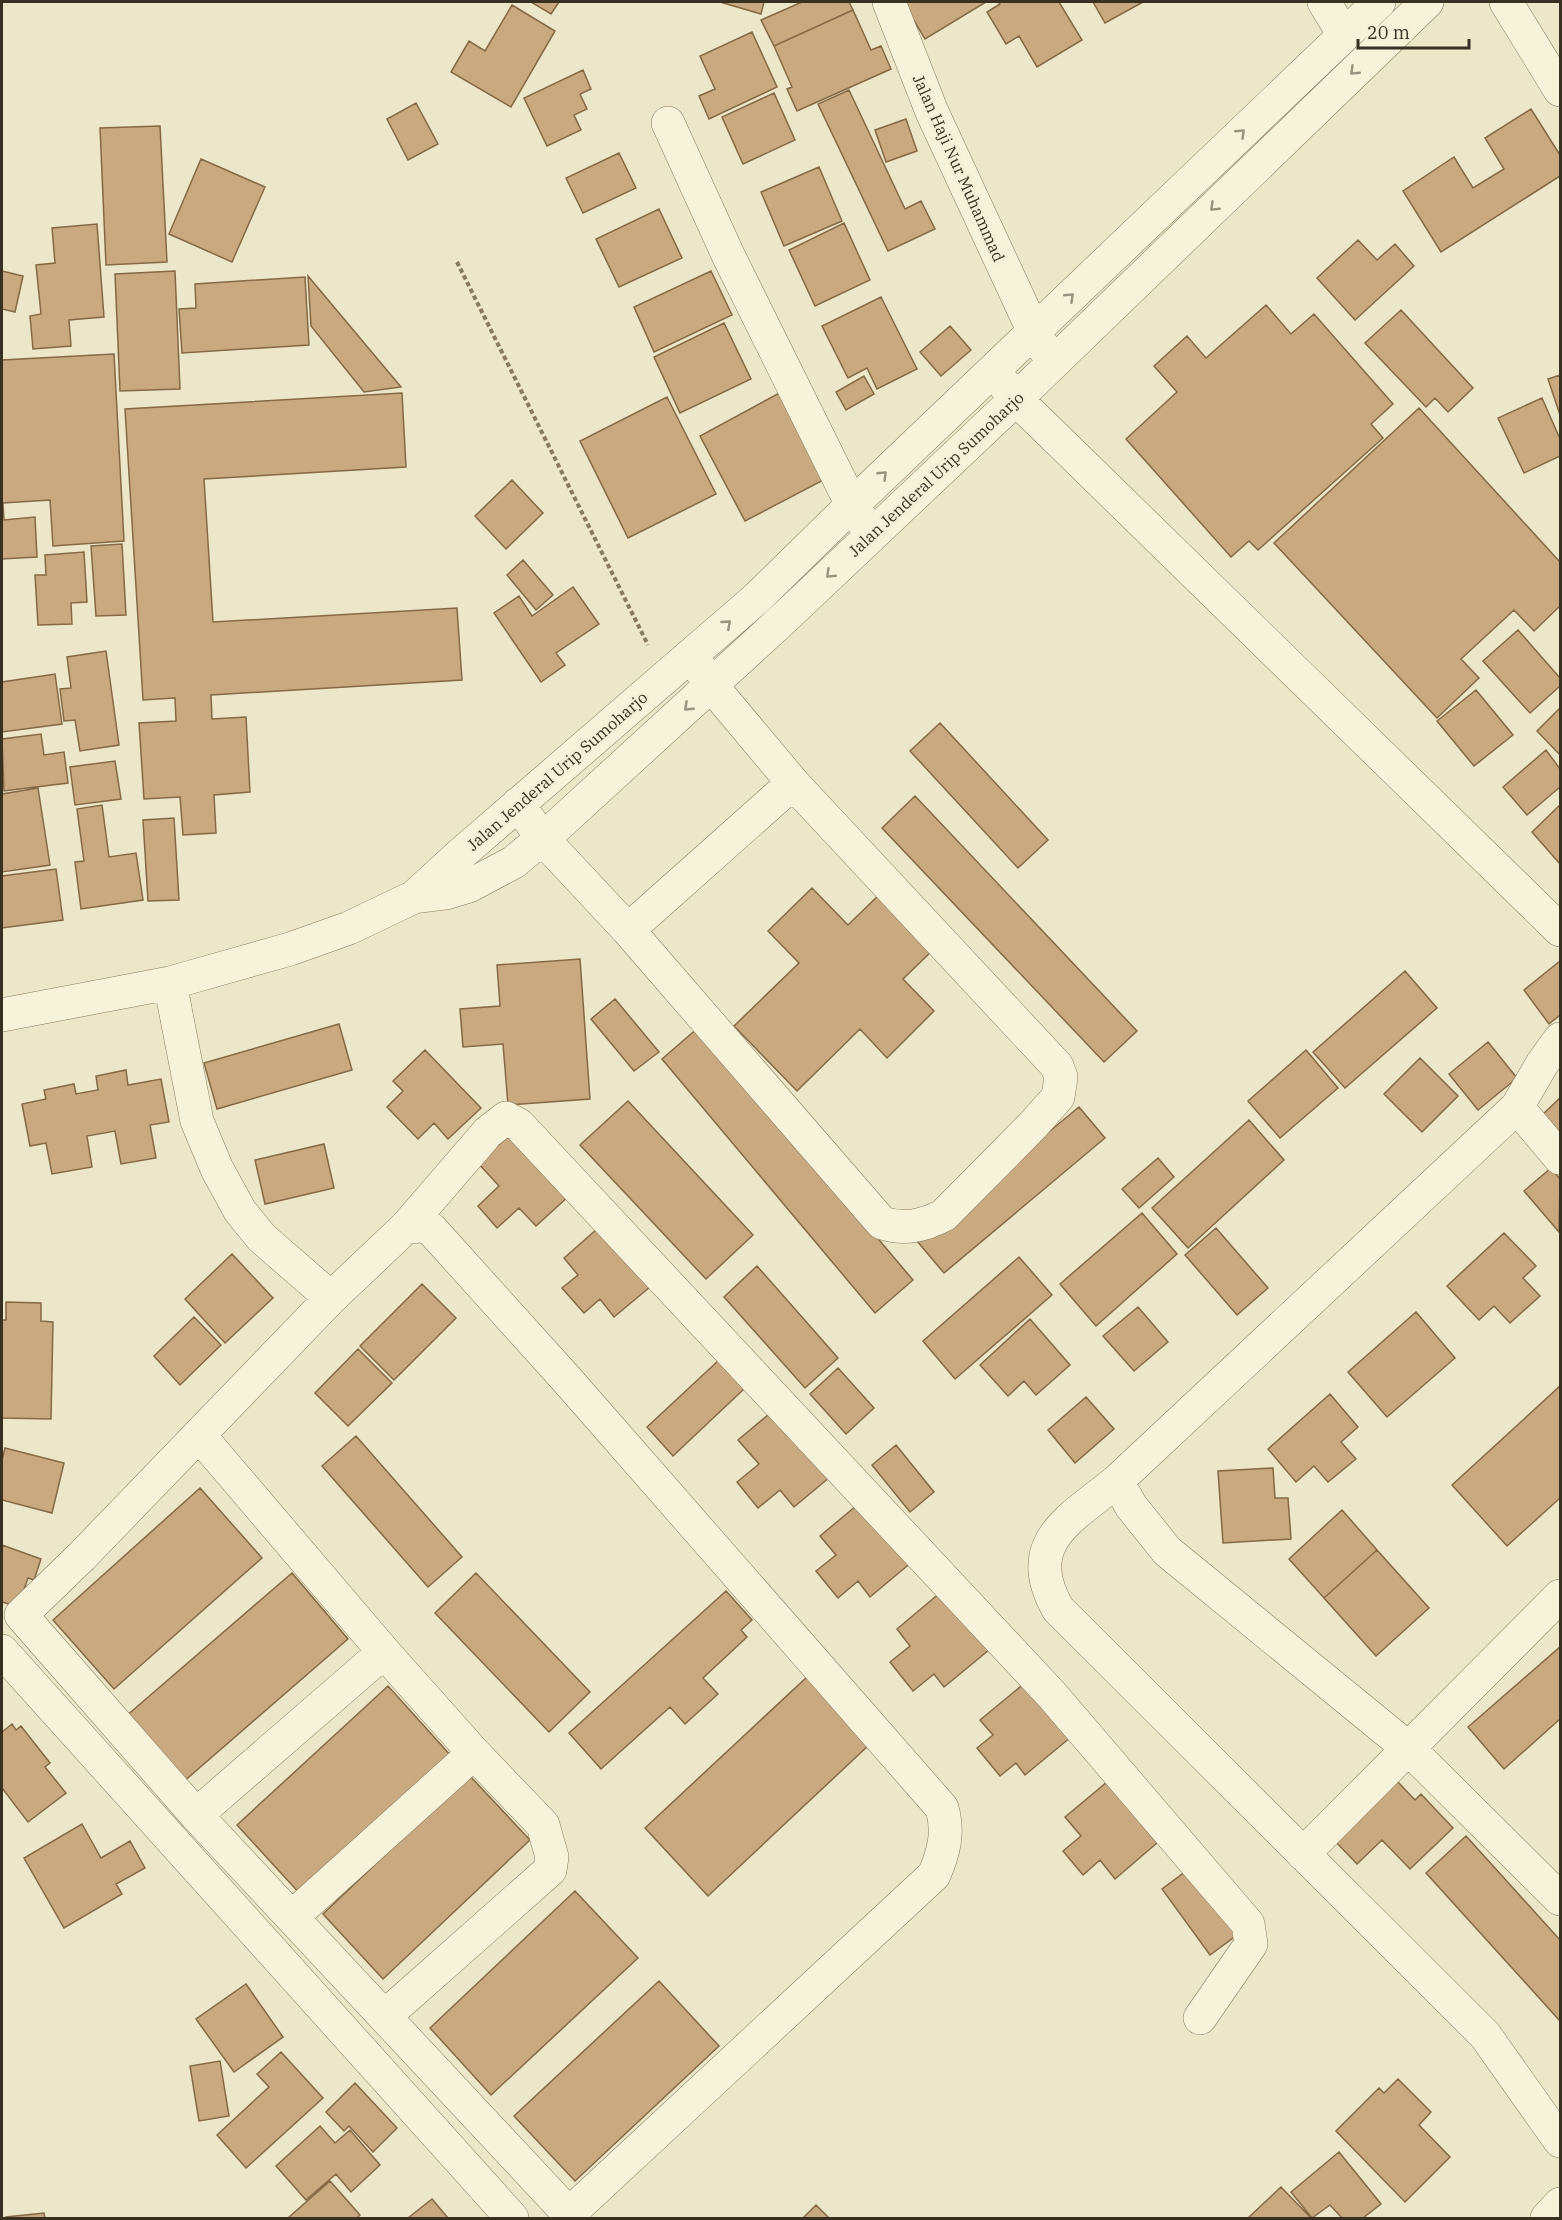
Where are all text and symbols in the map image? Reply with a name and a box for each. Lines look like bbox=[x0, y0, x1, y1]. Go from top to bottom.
scale bar bbox=[1358, 12, 1469, 50]
text: 20 m bbox=[1367, 21, 1410, 44]
one-way arrow bbox=[1350, 63, 1361, 74]
street label: Jalan Haji Nur Muhammad bbox=[909, 71, 1010, 265]
one-way arrow bbox=[1235, 129, 1245, 140]
one-way arrow bbox=[1210, 199, 1221, 210]
one-way arrow bbox=[1064, 293, 1074, 304]
street label: Jalan Jenderal Urip Sumoharjo bbox=[844, 387, 1028, 561]
one-way arrow bbox=[877, 471, 887, 482]
one-way arrow bbox=[827, 566, 838, 577]
one-way arrow bbox=[720, 620, 731, 631]
street label: Jalan Jenderal Urip Sumoharjo bbox=[463, 687, 651, 855]
one-way arrow bbox=[684, 699, 695, 710]

